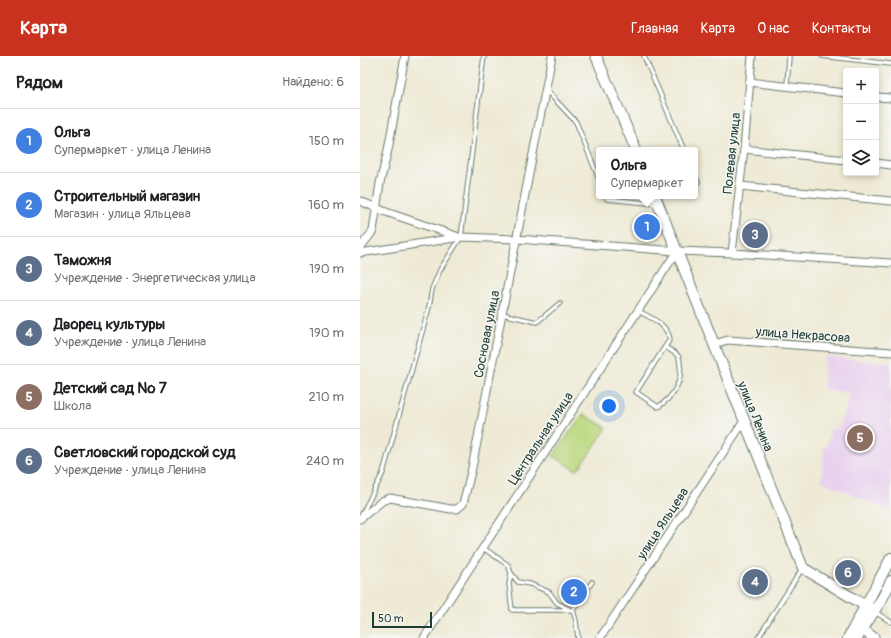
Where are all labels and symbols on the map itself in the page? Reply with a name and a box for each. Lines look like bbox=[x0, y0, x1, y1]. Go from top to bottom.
street label: Полевая улица bbox=[720, 112, 744, 195]
pin: 1 bbox=[634, 212, 660, 242]
pin: 3 bbox=[742, 220, 768, 250]
street label: Сосновая улица bbox=[471, 289, 503, 379]
street label: улица Некрасова bbox=[754, 324, 851, 346]
street label: улица Ленина bbox=[733, 378, 776, 454]
street label: Центральная улица bbox=[505, 389, 577, 488]
your location bbox=[599, 396, 619, 416]
pin: 5 bbox=[847, 423, 873, 453]
street label: улица Яльцева bbox=[633, 485, 692, 563]
pin: 6 bbox=[835, 558, 861, 588]
pin: 4 bbox=[742, 567, 768, 597]
pin: 2 bbox=[561, 577, 587, 607]
scale bar bbox=[372, 610, 432, 629]

